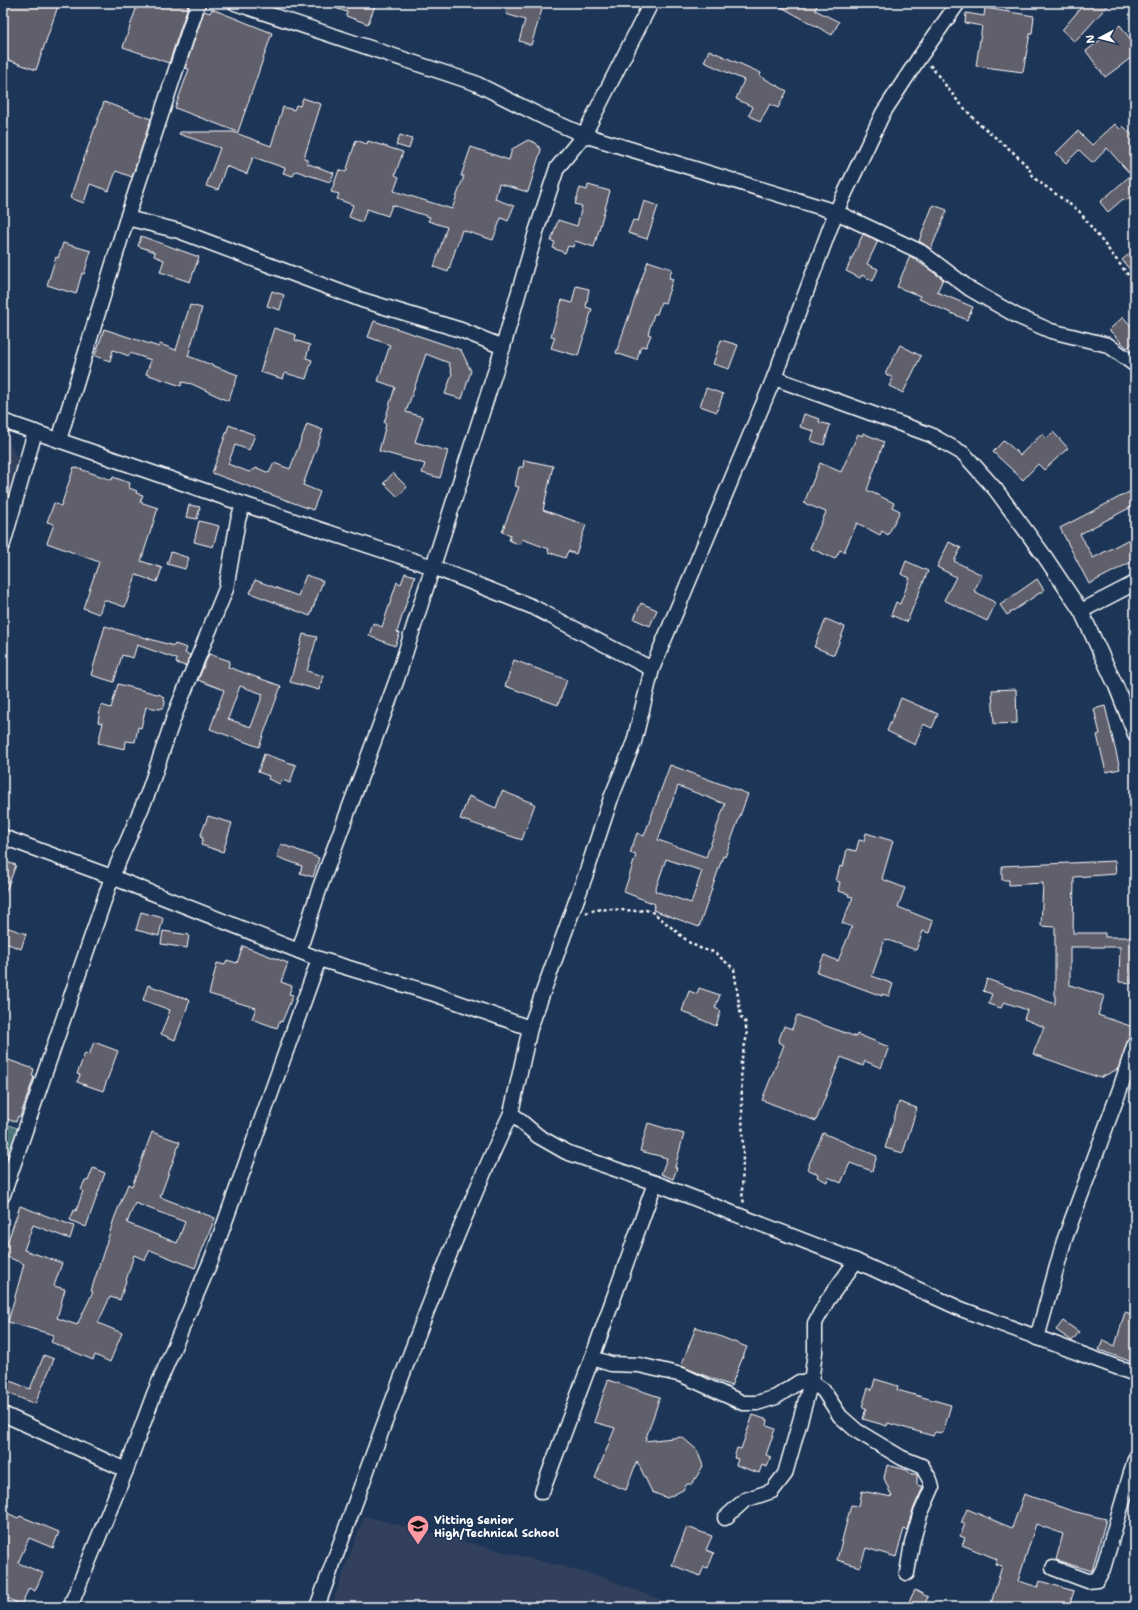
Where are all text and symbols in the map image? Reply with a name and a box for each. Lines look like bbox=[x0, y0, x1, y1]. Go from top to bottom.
north arrow bbox=[1080, 18, 1120, 58]
text: N bbox=[1083, 34, 1099, 44]
school or university icon: Vitting Senior High/Technical School bbox=[405, 1513, 431, 1546]
place label: Vitting Senior High/Technical School bbox=[434, 1513, 559, 1541]

